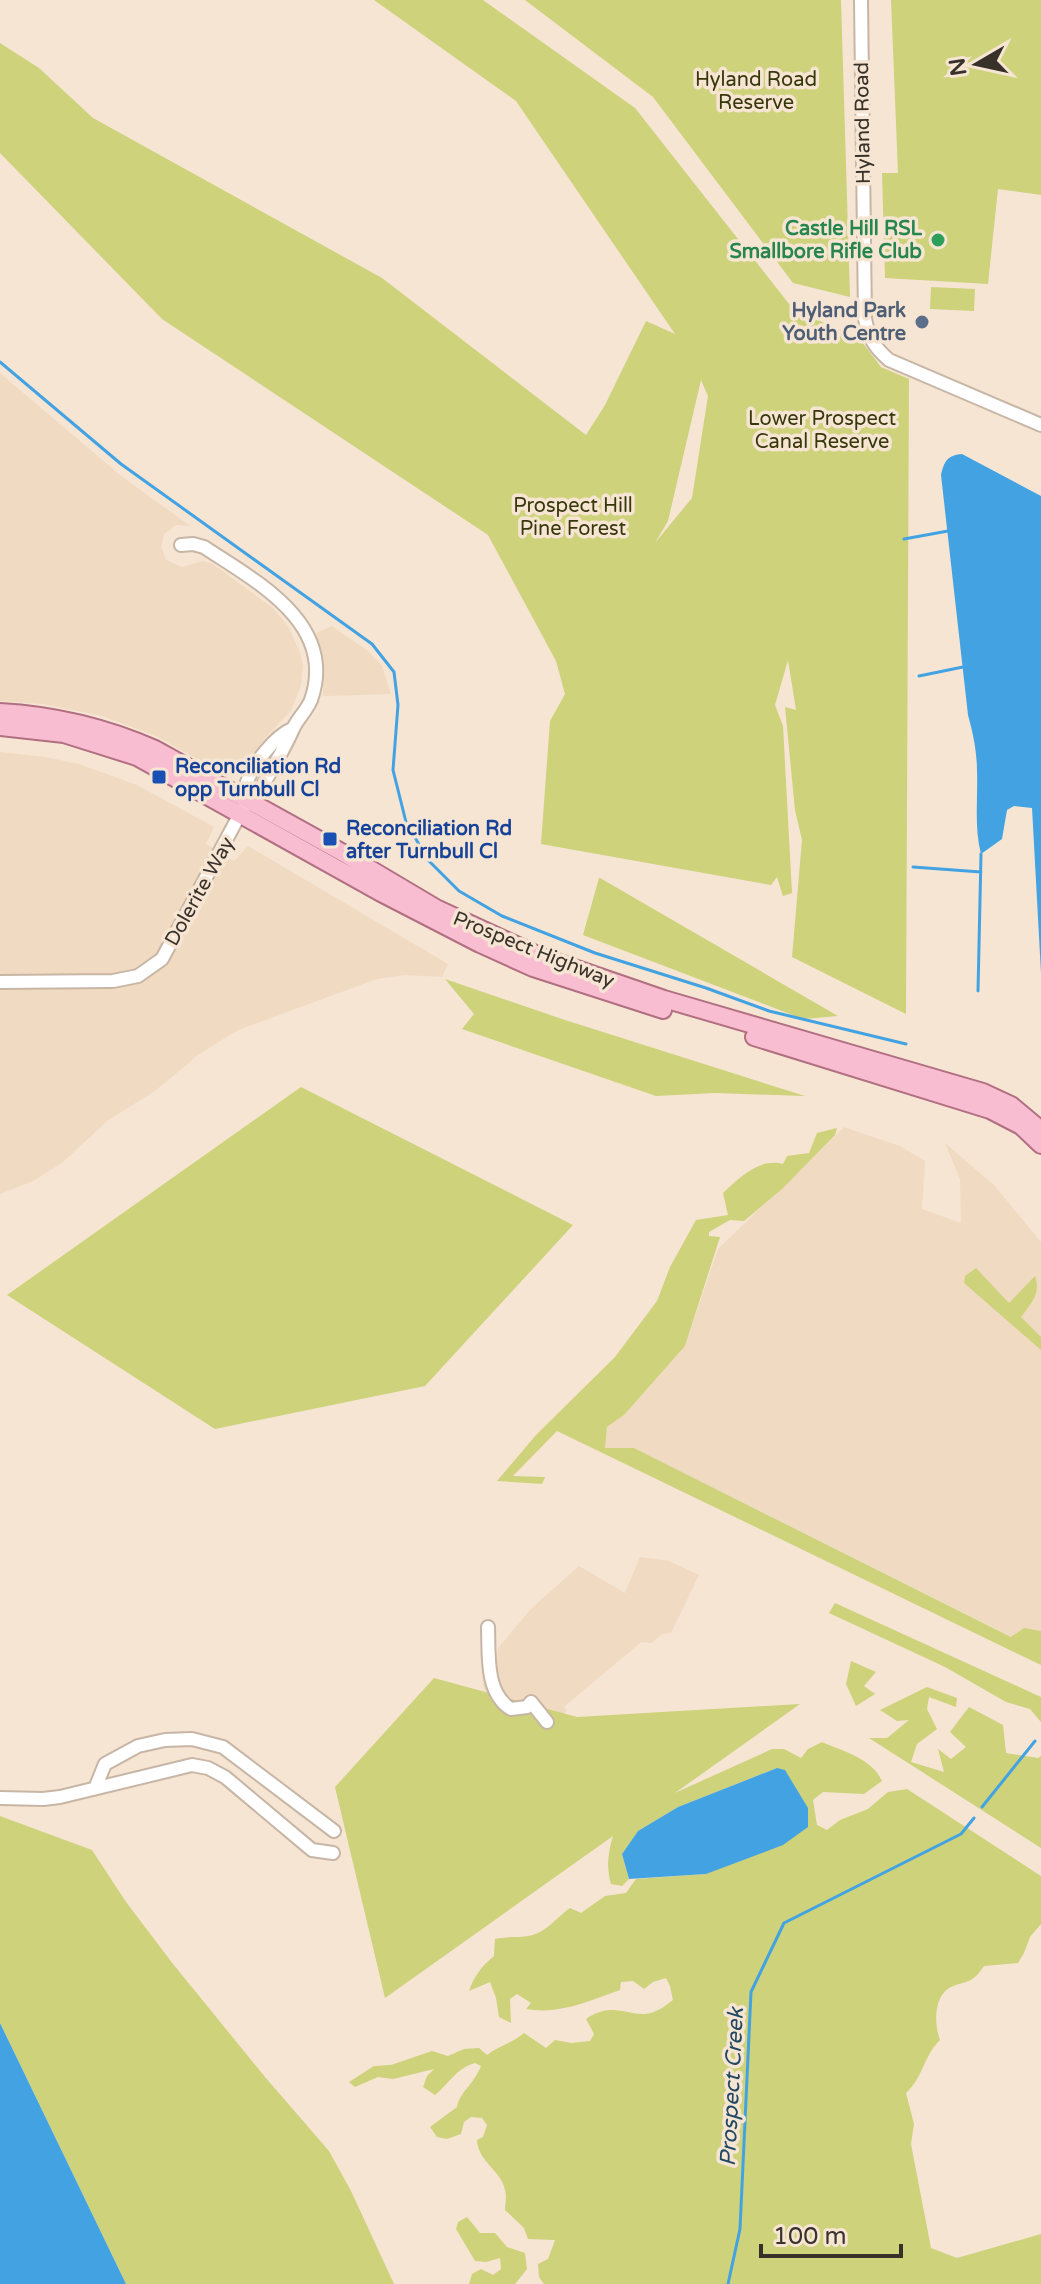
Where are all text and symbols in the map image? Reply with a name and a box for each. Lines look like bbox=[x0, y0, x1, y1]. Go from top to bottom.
north arrow bbox=[937, 24, 1017, 104]
text: N bbox=[944, 56, 972, 78]
street label: Hyland Road bbox=[850, 62, 876, 184]
park label: Hyland Road Reserve bbox=[695, 68, 817, 115]
place label: Castle Hill RSL Smallbore Rifle Club bbox=[729, 217, 922, 264]
marker: Castle Hill RSL Smallbore Rifle Club bbox=[929, 231, 947, 249]
place label: Hyland Park Youth Centre bbox=[782, 299, 906, 346]
marker: Hyland Park Youth Centre bbox=[913, 313, 931, 331]
park label: Lower Prospect Canal Reserve bbox=[748, 407, 896, 454]
park label: Prospect Hill Pine Forest bbox=[513, 494, 633, 541]
place label: Reconciliation Rd opp Turnbull Cl bbox=[175, 755, 341, 802]
marker: Reconciliation Rd opp Turnbull Cl bbox=[150, 768, 168, 786]
place label: Reconciliation Rd after Turnbull Cl bbox=[346, 817, 512, 864]
marker: Reconciliation Rd after Turnbull Cl bbox=[321, 830, 339, 848]
street label: Dolerite Way bbox=[160, 833, 240, 950]
street label: Prospect Highway bbox=[449, 907, 618, 993]
water label: Prospect Creek bbox=[715, 2005, 749, 2167]
scale bar bbox=[761, 2208, 901, 2258]
text: 100 m bbox=[773, 2222, 847, 2251]

